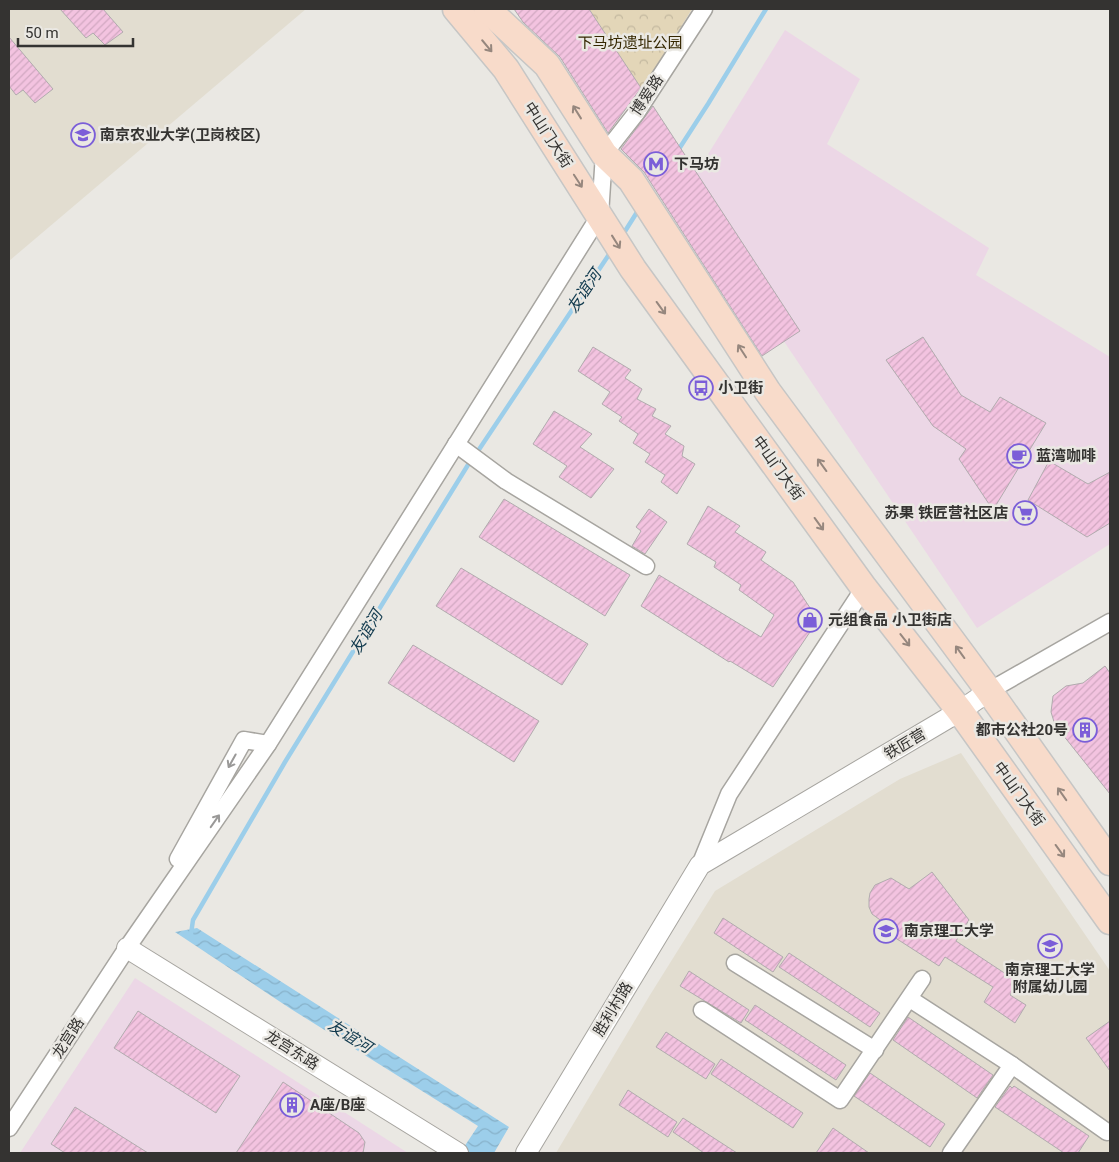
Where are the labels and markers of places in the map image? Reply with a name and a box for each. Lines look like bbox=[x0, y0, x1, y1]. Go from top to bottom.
school or university icon: 南京农业大学(卫岗校区) bbox=[70, 122, 96, 148]
place label: 南京农业大学(卫岗校区) bbox=[100, 126, 261, 144]
metro station icon: 下马坊 bbox=[643, 151, 669, 177]
place label: 下马坊 bbox=[674, 155, 719, 173]
bus stop icon: 小卫街 bbox=[688, 375, 714, 401]
place label: 小卫街 bbox=[718, 379, 763, 397]
cafe icon: 蓝湾咖啡 bbox=[1006, 443, 1032, 469]
place label: 蓝湾咖啡 bbox=[1036, 447, 1096, 465]
supermarket icon: 苏果 铁匠营社区店 bbox=[1012, 500, 1038, 526]
place label: 苏果 铁匠营社区店 bbox=[884, 504, 1008, 522]
shop icon: 元组食品 小卫街店 bbox=[797, 607, 823, 633]
place label: 元组食品 小卫街店 bbox=[828, 611, 952, 629]
building icon: 都市公社20号 bbox=[1072, 717, 1098, 743]
place label: 都市公社20号 bbox=[976, 721, 1068, 739]
school or university icon: 南京理工大学 bbox=[873, 918, 899, 944]
place label: 南京理工大学 bbox=[904, 922, 994, 940]
school or university icon: 南京理工大学 附属幼儿园 bbox=[1037, 933, 1063, 959]
place label: 南京理工大学 附属幼儿园 bbox=[1005, 961, 1095, 996]
building icon: A座/B座 bbox=[279, 1092, 305, 1118]
place label: A座/B座 bbox=[310, 1096, 365, 1114]

